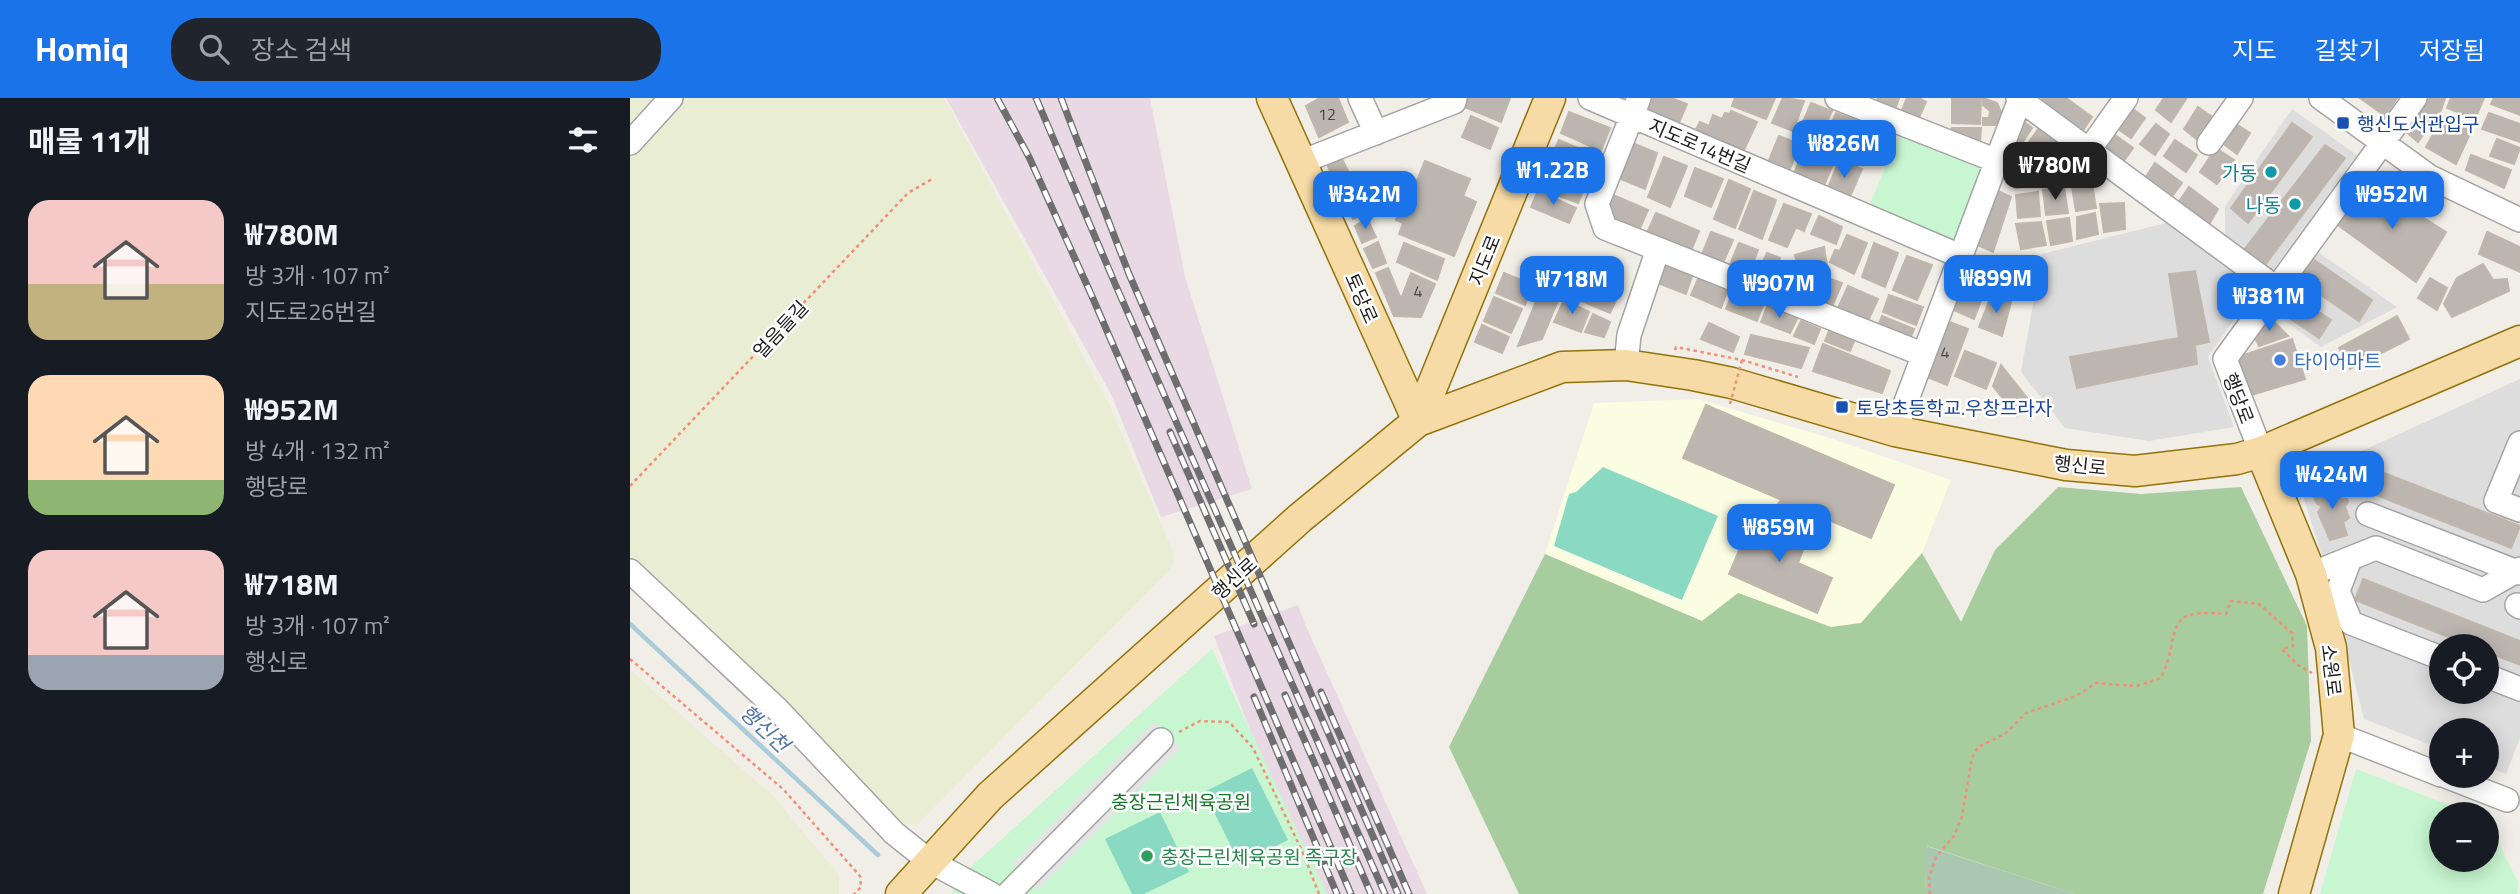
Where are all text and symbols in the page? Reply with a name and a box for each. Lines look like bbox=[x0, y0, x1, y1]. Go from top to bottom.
search box bbox=[171, 18, 661, 81]
text: Homiq bbox=[35, 24, 129, 74]
icon: search bbox=[195, 30, 233, 68]
text: 장소 검색 bbox=[251, 30, 352, 69]
text: 지도 bbox=[2232, 32, 2277, 68]
text: 길찾기 bbox=[2315, 32, 2381, 68]
text: 저장됨 bbox=[2419, 32, 2485, 68]
house number: 12 bbox=[1318, 102, 1336, 126]
place label: 행신도서관입구 bbox=[2357, 109, 2479, 138]
street label: 지도로14번길 bbox=[1644, 110, 1756, 180]
marker: 행신도서관입구 bbox=[2335, 115, 2351, 131]
text: 매물 11개 bbox=[28, 118, 151, 164]
pin: ₩826M bbox=[1795, 120, 1893, 180]
icon: filters bbox=[564, 121, 602, 159]
text: ₩826M bbox=[1808, 125, 1880, 160]
pin: ₩780M bbox=[2006, 142, 2104, 202]
text: ₩780M bbox=[2019, 147, 2091, 182]
pin: ₩1.22B bbox=[1496, 148, 1610, 207]
text: ₩1.22B bbox=[1517, 152, 1589, 187]
place label: 가동 bbox=[2222, 158, 2257, 187]
marker: 가동 bbox=[2263, 164, 2279, 180]
pin: ₩342M bbox=[1316, 172, 1414, 231]
pin: ₩952M bbox=[2343, 172, 2441, 231]
text: ₩342M bbox=[1329, 176, 1401, 211]
text: ₩952M bbox=[2356, 176, 2428, 211]
place label: 나동 bbox=[2246, 190, 2281, 219]
marker: 나동 bbox=[2287, 196, 2303, 212]
text: ₩780M bbox=[245, 211, 339, 257]
icon: home bbox=[84, 228, 168, 312]
street label: 지도로 bbox=[1461, 230, 1507, 290]
pin: ₩718M bbox=[1523, 256, 1621, 316]
pin: ₩899M bbox=[1947, 256, 2045, 315]
text: 방 3개 · 107 m² bbox=[245, 258, 390, 293]
pin: ₩907M bbox=[1730, 260, 1828, 320]
text: ₩899M bbox=[1960, 260, 2032, 295]
text: ₩718M bbox=[1536, 261, 1608, 296]
text: ₩907M bbox=[1743, 265, 1815, 300]
street label: 토당로 bbox=[1338, 268, 1386, 328]
pin: ₩381M bbox=[2220, 274, 2318, 333]
text: ₩381M bbox=[2233, 278, 2305, 313]
house number: 4 bbox=[1414, 279, 1423, 303]
text: 지도로26번길 bbox=[245, 294, 377, 329]
street label: 얼음들길 bbox=[746, 294, 814, 364]
house number: 4 bbox=[1941, 340, 1950, 364]
place label: 타이어마트 bbox=[2294, 346, 2381, 375]
marker: 타이어마트 bbox=[2272, 352, 2288, 368]
street label: 행당로 bbox=[2216, 368, 2262, 428]
text: ₩952M bbox=[245, 386, 339, 432]
place label: 토당초등학교.우창프라자 bbox=[1856, 393, 2052, 422]
marker: 토당초등학교.우창프라자 bbox=[1834, 399, 1850, 415]
icon: home bbox=[84, 403, 168, 487]
text: 방 4개 · 132 m² bbox=[245, 433, 390, 468]
street label: 행신로 bbox=[2052, 448, 2108, 482]
pin: ₩424M bbox=[2283, 452, 2381, 511]
text: ₩424M bbox=[2296, 456, 2368, 491]
text: 행당로 bbox=[245, 469, 308, 504]
pin: ₩859M bbox=[1730, 504, 1828, 564]
text: ₩859M bbox=[1743, 509, 1815, 544]
street label: 행신로 bbox=[1205, 550, 1263, 606]
text: ₩718M bbox=[245, 561, 339, 607]
icon: home bbox=[84, 578, 168, 662]
text: 방 3개 · 107 m² bbox=[245, 608, 390, 643]
map controls bbox=[2429, 634, 2499, 872]
button: locate bbox=[2429, 634, 2499, 704]
street label: 소원로 bbox=[2314, 642, 2350, 698]
text: 행신로 bbox=[245, 644, 308, 679]
water label: 행신천 bbox=[733, 697, 799, 761]
button: + bbox=[2429, 718, 2499, 788]
park label: 충장근린체육공원 bbox=[1111, 787, 1251, 816]
button: − bbox=[2429, 802, 2499, 872]
place label: 충장근린체육공원 족구장 bbox=[1161, 842, 1357, 871]
marker: 충장근린체육공원 족구장 bbox=[1139, 848, 1155, 864]

